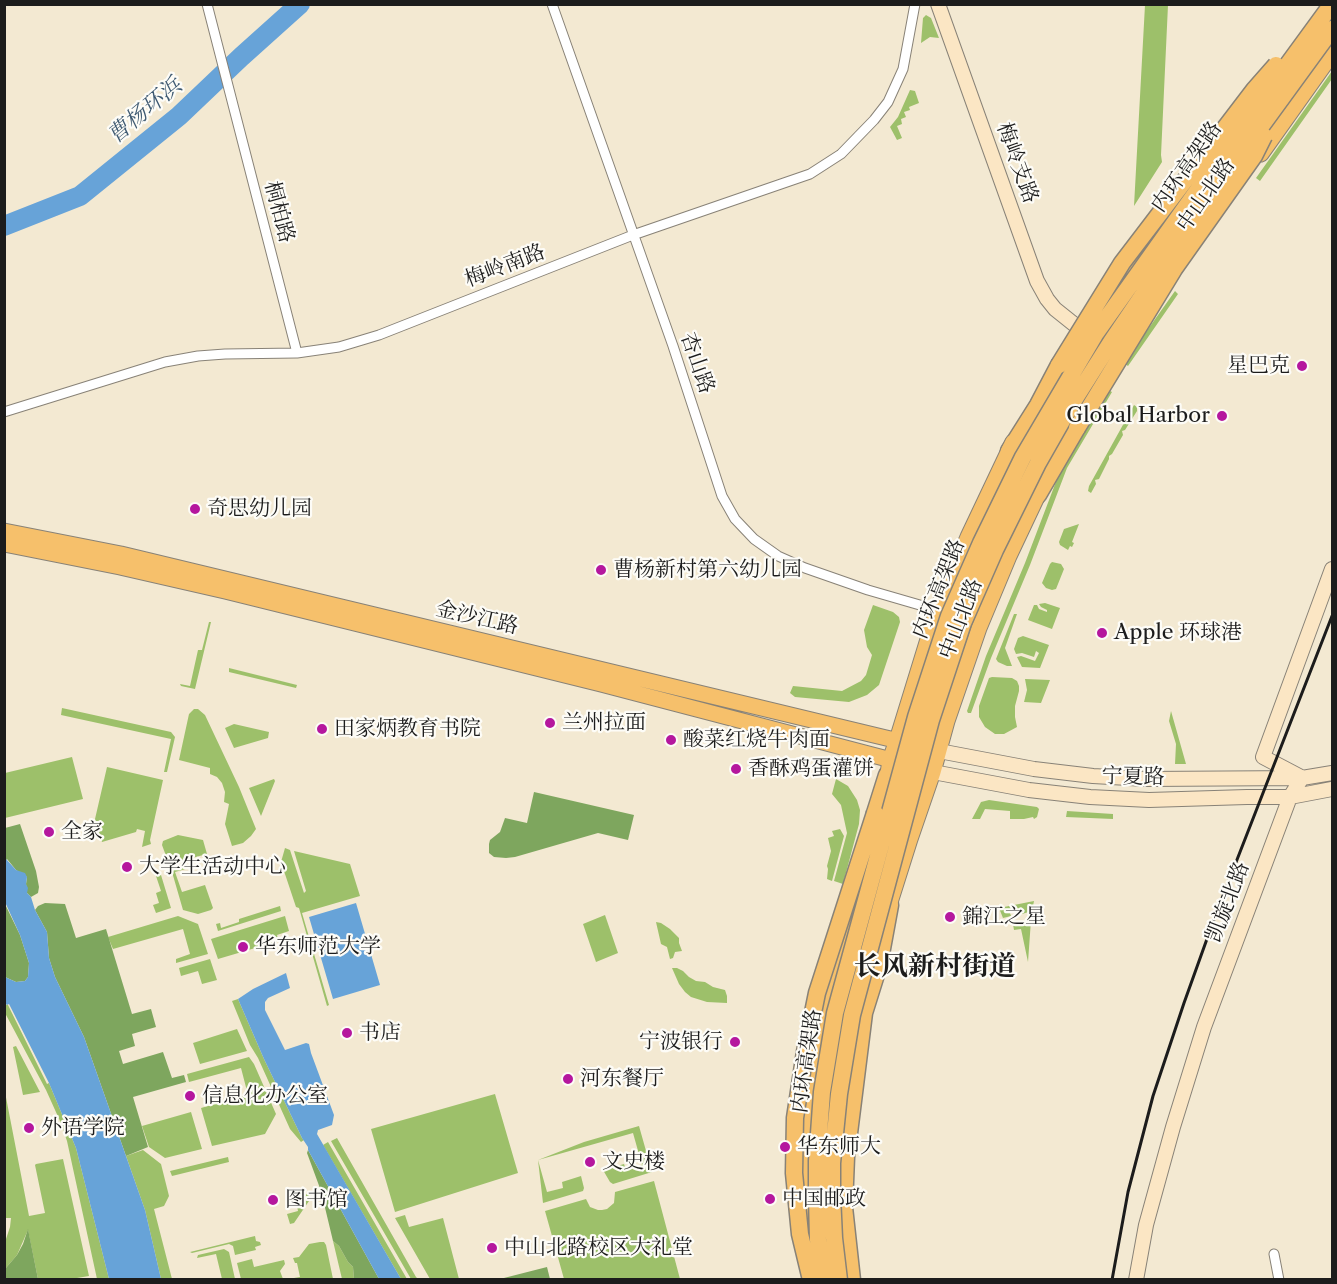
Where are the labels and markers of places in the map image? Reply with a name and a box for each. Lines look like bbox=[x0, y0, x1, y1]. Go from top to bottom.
place label: 星巴克 bbox=[1227, 353, 1290, 379]
marker: 星巴克 bbox=[1295, 359, 1309, 373]
place label: Global Harbor bbox=[1066, 403, 1210, 429]
marker: Global Harbor bbox=[1215, 409, 1229, 423]
place label: 奇思幼儿园 bbox=[207, 496, 312, 522]
marker: 奇思幼儿园 bbox=[188, 502, 202, 516]
place label: 曹杨新村第六幼儿园 bbox=[613, 557, 802, 583]
marker: 曹杨新村第六幼儿园 bbox=[594, 563, 608, 577]
place label: Apple 环球港 bbox=[1114, 620, 1242, 646]
marker: Apple 环球港 bbox=[1095, 626, 1109, 640]
place label: 兰州拉面 bbox=[562, 710, 646, 736]
place label: 田家炳教育书院 bbox=[334, 716, 481, 742]
marker: 兰州拉面 bbox=[543, 716, 557, 730]
marker: 田家炳教育书院 bbox=[315, 722, 329, 736]
place label: 酸菜红烧牛肉面 bbox=[683, 727, 830, 753]
marker: 酸菜红烧牛肉面 bbox=[664, 733, 678, 747]
place label: 香酥鸡蛋灌饼 bbox=[748, 756, 874, 782]
marker: 香酥鸡蛋灌饼 bbox=[729, 762, 743, 776]
place label: 全家 bbox=[61, 819, 103, 845]
marker: 全家 bbox=[42, 825, 56, 839]
place label: 大学生活动中心 bbox=[139, 854, 286, 880]
marker: 大学生活动中心 bbox=[120, 860, 134, 874]
place label: 錦江之星 bbox=[962, 904, 1046, 930]
marker: 錦江之星 bbox=[943, 910, 957, 924]
place label: 华东师范大学 bbox=[255, 934, 381, 960]
marker: 华东师范大学 bbox=[236, 940, 250, 954]
place label: 书店 bbox=[359, 1020, 401, 1046]
marker: 书店 bbox=[340, 1026, 354, 1040]
place label: 宁波银行 bbox=[639, 1029, 723, 1055]
marker: 宁波银行 bbox=[728, 1035, 742, 1049]
place label: 河东餐厅 bbox=[580, 1066, 664, 1092]
marker: 河东餐厅 bbox=[561, 1072, 575, 1086]
place label: 信息化办公室 bbox=[202, 1083, 328, 1109]
marker: 信息化办公室 bbox=[183, 1089, 197, 1103]
place label: 外语学院 bbox=[41, 1115, 125, 1141]
marker: 外语学院 bbox=[22, 1121, 36, 1135]
place label: 华东师大 bbox=[797, 1134, 881, 1160]
marker: 华东师大 bbox=[778, 1140, 792, 1154]
place label: 文史楼 bbox=[602, 1149, 665, 1175]
marker: 文史楼 bbox=[583, 1155, 597, 1169]
place label: 中国邮政 bbox=[782, 1186, 866, 1212]
place label: 图书馆 bbox=[285, 1187, 348, 1213]
marker: 中国邮政 bbox=[763, 1192, 777, 1206]
marker: 图书馆 bbox=[266, 1193, 280, 1207]
place label: 中山北路校区大礼堂 bbox=[504, 1235, 693, 1261]
marker: 中山北路校区大礼堂 bbox=[485, 1241, 499, 1255]

